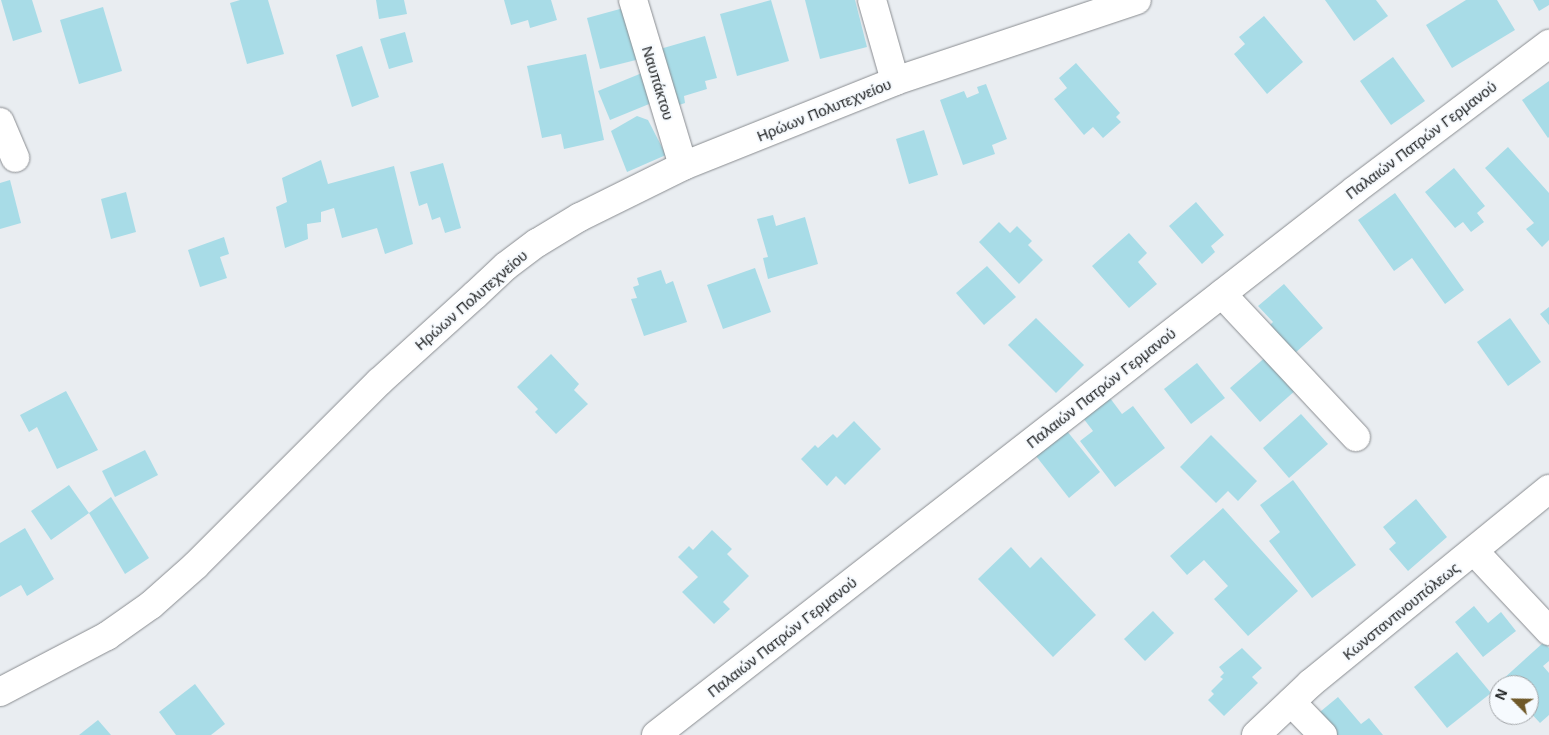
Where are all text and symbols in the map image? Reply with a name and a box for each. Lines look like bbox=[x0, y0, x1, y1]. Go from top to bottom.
street label: Ναυπάκτου bbox=[638, 44, 678, 122]
street label: Ηρώων Πολυτεχνείου bbox=[754, 75, 894, 145]
street label: Παλαιών Πατρών Γερμανού bbox=[1342, 77, 1500, 203]
street label: Ηρώων Πολυτεχνείου bbox=[411, 246, 531, 354]
street label: Παλαιών Πατρών Γερμανού bbox=[1023, 324, 1179, 452]
street label: Κωνσταντινουπόλεως bbox=[1339, 558, 1463, 664]
street label: Παλαιών Πατρών Γερμανού bbox=[704, 573, 860, 701]
north arrow bbox=[1489, 675, 1539, 725]
text: N bbox=[1492, 687, 1510, 702]

